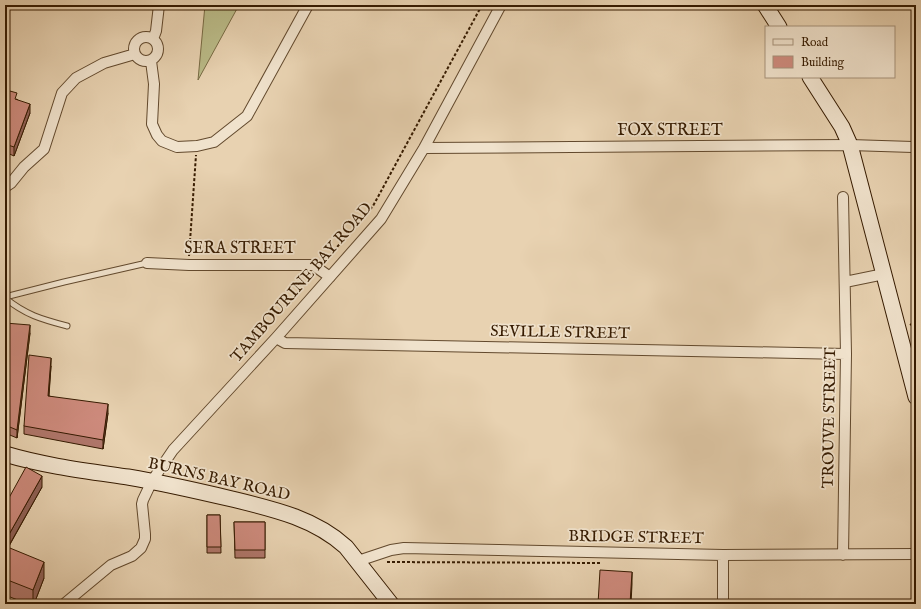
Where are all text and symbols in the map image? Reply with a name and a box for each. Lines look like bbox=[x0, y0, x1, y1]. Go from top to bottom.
legend bbox=[765, 26, 895, 78]
text: Road bbox=[801, 35, 829, 50]
text: Building bbox=[801, 55, 845, 70]
street label: FOX STREET bbox=[617, 121, 723, 141]
street label: TAMBOURINE BAY ROAD bbox=[227, 199, 377, 367]
street label: SERA STREET bbox=[184, 239, 296, 259]
street label: SEVILLE STREET bbox=[490, 322, 630, 344]
street label: TROUVE STREET bbox=[819, 347, 841, 489]
street label: BURNS BAY ROAD bbox=[146, 454, 292, 506]
street label: BRIDGE STREET bbox=[568, 527, 704, 549]

